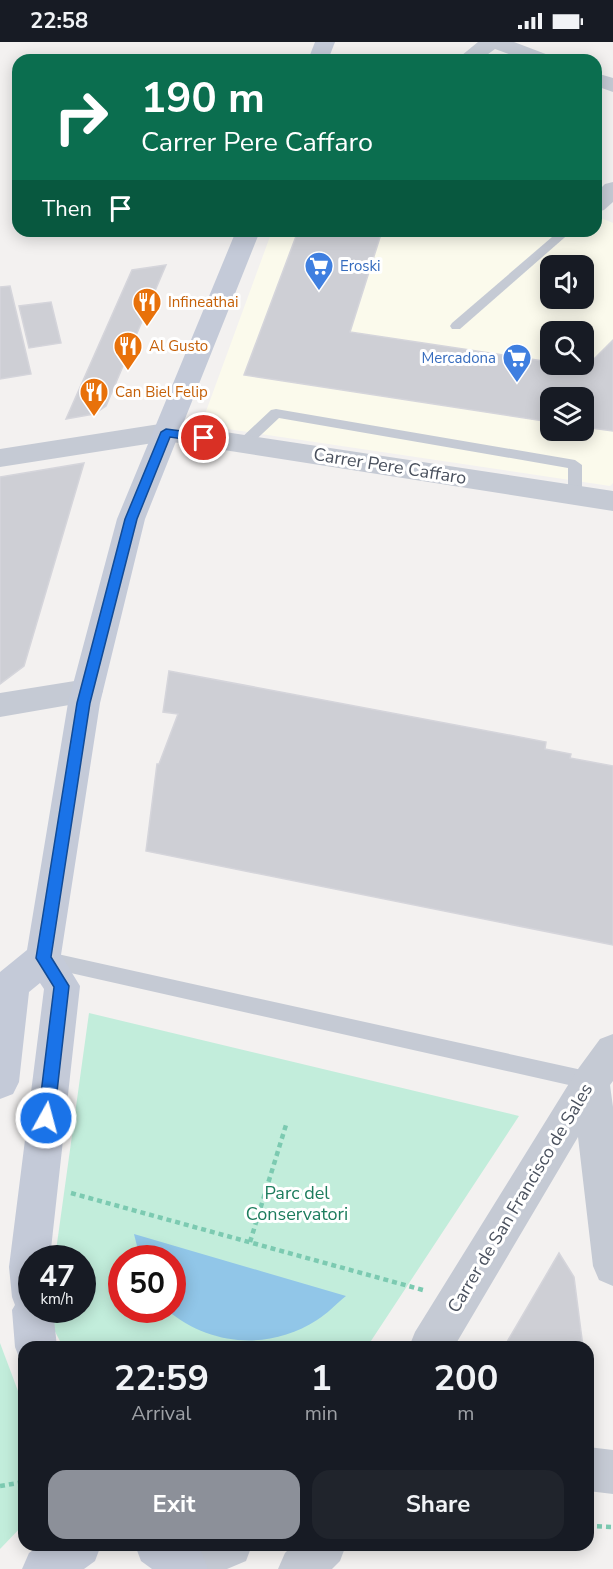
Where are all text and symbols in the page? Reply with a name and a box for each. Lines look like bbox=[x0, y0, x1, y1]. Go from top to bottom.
text: 22:58 bbox=[30, 6, 88, 36]
text: 190 m bbox=[141, 70, 265, 127]
icon: right bbox=[42, 78, 120, 156]
text: Carrer Pere Caffaro bbox=[141, 124, 373, 161]
icon: arrive bbox=[104, 192, 137, 225]
text: Then bbox=[42, 194, 92, 224]
supermarket icon: Eroski bbox=[303, 250, 335, 292]
map controls bbox=[540, 255, 594, 441]
button: sound bbox=[540, 255, 594, 309]
place label: Eroski bbox=[340, 256, 381, 276]
restaurant icon: Infineathai bbox=[131, 286, 163, 328]
place label: Infineathai bbox=[168, 292, 238, 312]
button: search bbox=[540, 321, 594, 375]
restaurant icon: Al Gusto bbox=[112, 330, 144, 372]
place label: Al Gusto bbox=[149, 336, 208, 356]
supermarket icon: Mercadona bbox=[501, 342, 533, 384]
place label: Mercadona bbox=[422, 348, 496, 368]
restaurant icon: Can Biel Felip bbox=[78, 376, 110, 418]
place label: Can Biel Felip bbox=[115, 382, 208, 402]
button: layers bbox=[540, 387, 594, 441]
pin bbox=[178, 412, 229, 463]
icon: arrive bbox=[187, 421, 220, 454]
street label: Carrer Pere Caffaro bbox=[312, 442, 468, 490]
street label: Carrer de San Francisco de Sales bbox=[442, 1079, 598, 1317]
position arrow bbox=[14, 1086, 78, 1150]
park label: Parc del Conservatori bbox=[246, 1181, 348, 1226]
speed limit sign: 50 bbox=[108, 1245, 186, 1323]
text: 47 bbox=[39, 1256, 75, 1297]
text: km/h bbox=[40, 1289, 74, 1309]
text: 22:59 bbox=[114, 1354, 209, 1403]
text: 1 bbox=[310, 1354, 332, 1403]
text: 200 bbox=[433, 1354, 498, 1403]
text: Arrival bbox=[131, 1400, 191, 1427]
text: min bbox=[305, 1400, 338, 1427]
text: m bbox=[457, 1400, 474, 1427]
button: Exit bbox=[48, 1470, 300, 1539]
button: Share bbox=[312, 1470, 564, 1539]

